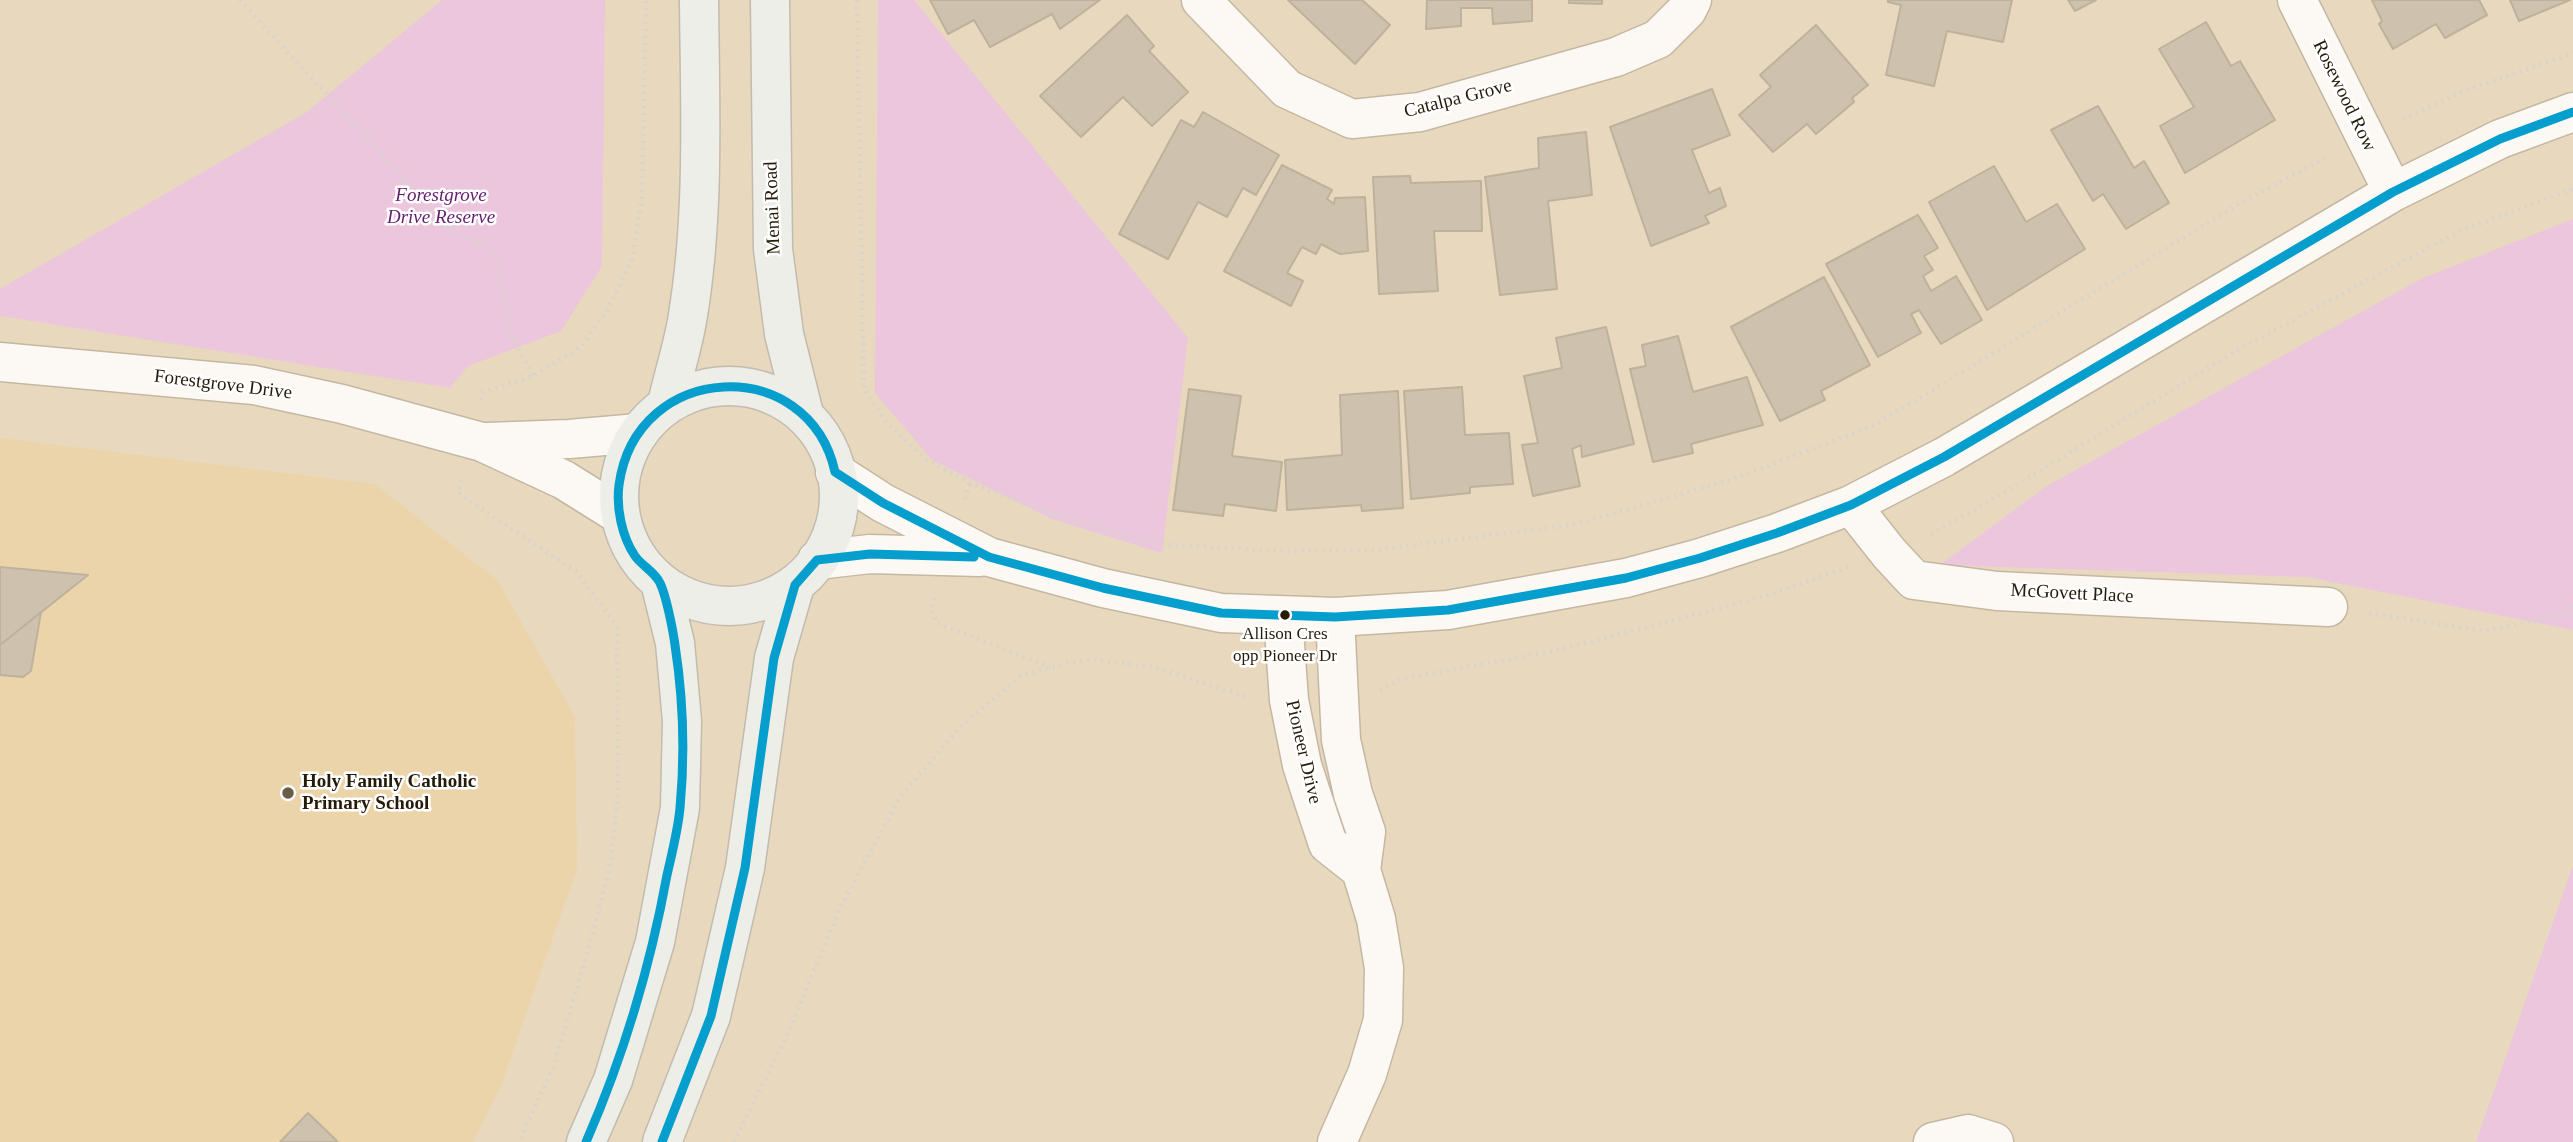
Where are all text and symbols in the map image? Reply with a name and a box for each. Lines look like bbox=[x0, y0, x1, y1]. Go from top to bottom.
street label: Rosewood Row bbox=[2307, 37, 2381, 155]
street label: Catalpa Grove bbox=[1402, 75, 1514, 123]
street label: Menai Road bbox=[760, 161, 786, 255]
park label: Forestgrove Drive Reserve bbox=[387, 185, 495, 229]
street label: Forestgrove Drive bbox=[153, 365, 293, 405]
street label: McGovett Place bbox=[2010, 579, 2134, 609]
marker: Allison Cres opp Pioneer Dr bbox=[1278, 608, 1292, 622]
place label: Allison Cres opp Pioneer Dr bbox=[1233, 625, 1337, 665]
street label: Pioneer Drive bbox=[1280, 698, 1326, 806]
place label: Holy Family Catholic Primary School bbox=[302, 771, 476, 815]
marker: Holy Family Catholic Primary School bbox=[280, 785, 296, 801]

